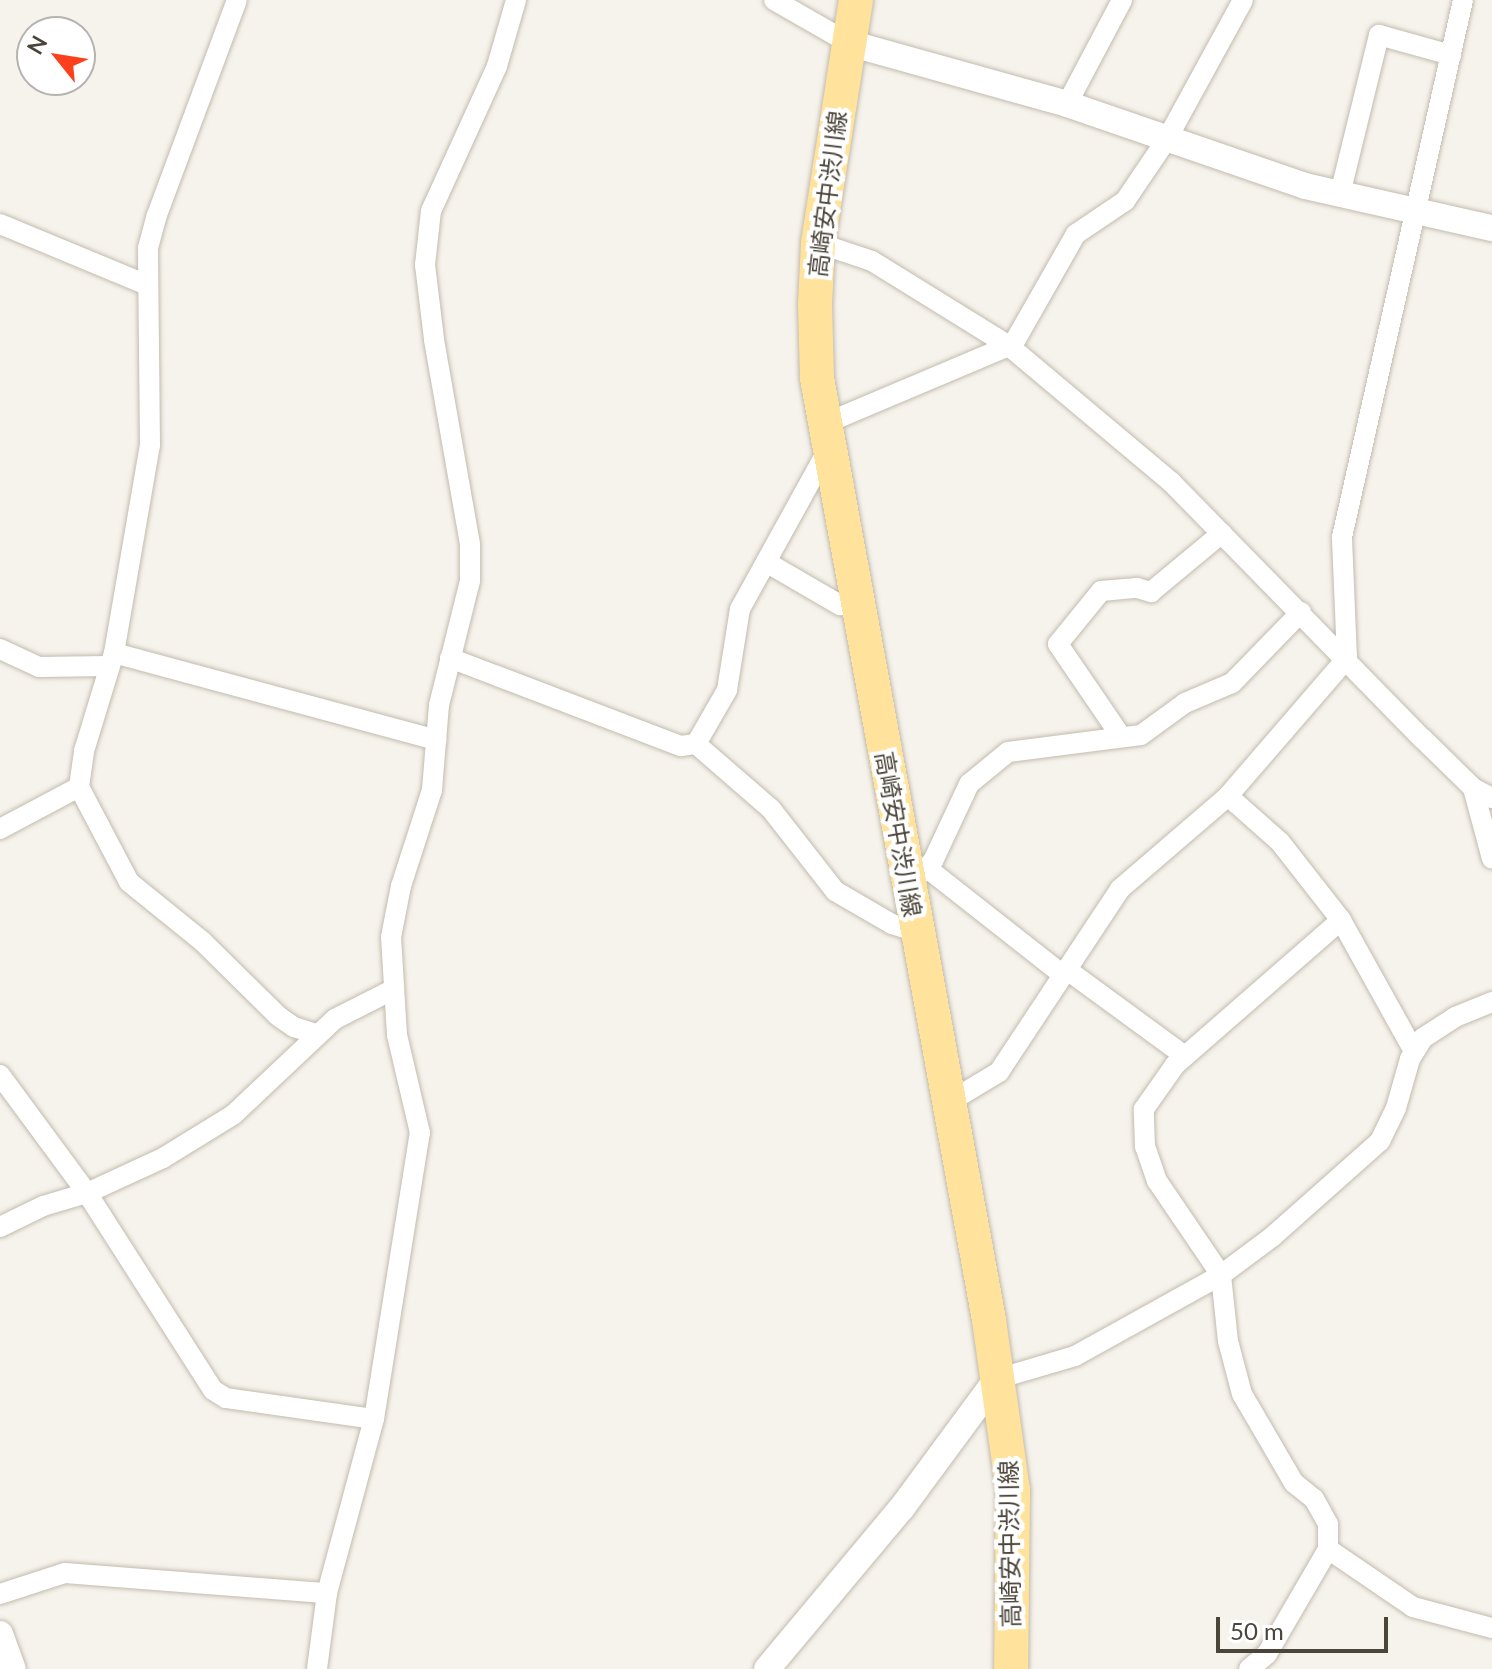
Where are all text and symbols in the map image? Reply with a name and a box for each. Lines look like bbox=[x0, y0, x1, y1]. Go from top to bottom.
north arrow bbox=[16, 16, 96, 96]
text: N bbox=[21, 31, 52, 59]
street label: 高崎安中渋川線 bbox=[802, 109, 852, 279]
street label: 高崎安中渋川線 bbox=[870, 749, 928, 919]
street label: 高崎安中渋川線 bbox=[993, 1460, 1025, 1628]
scale bar bbox=[1220, 1601, 1392, 1651]
text: 50 m bbox=[1230, 1616, 1284, 1645]

